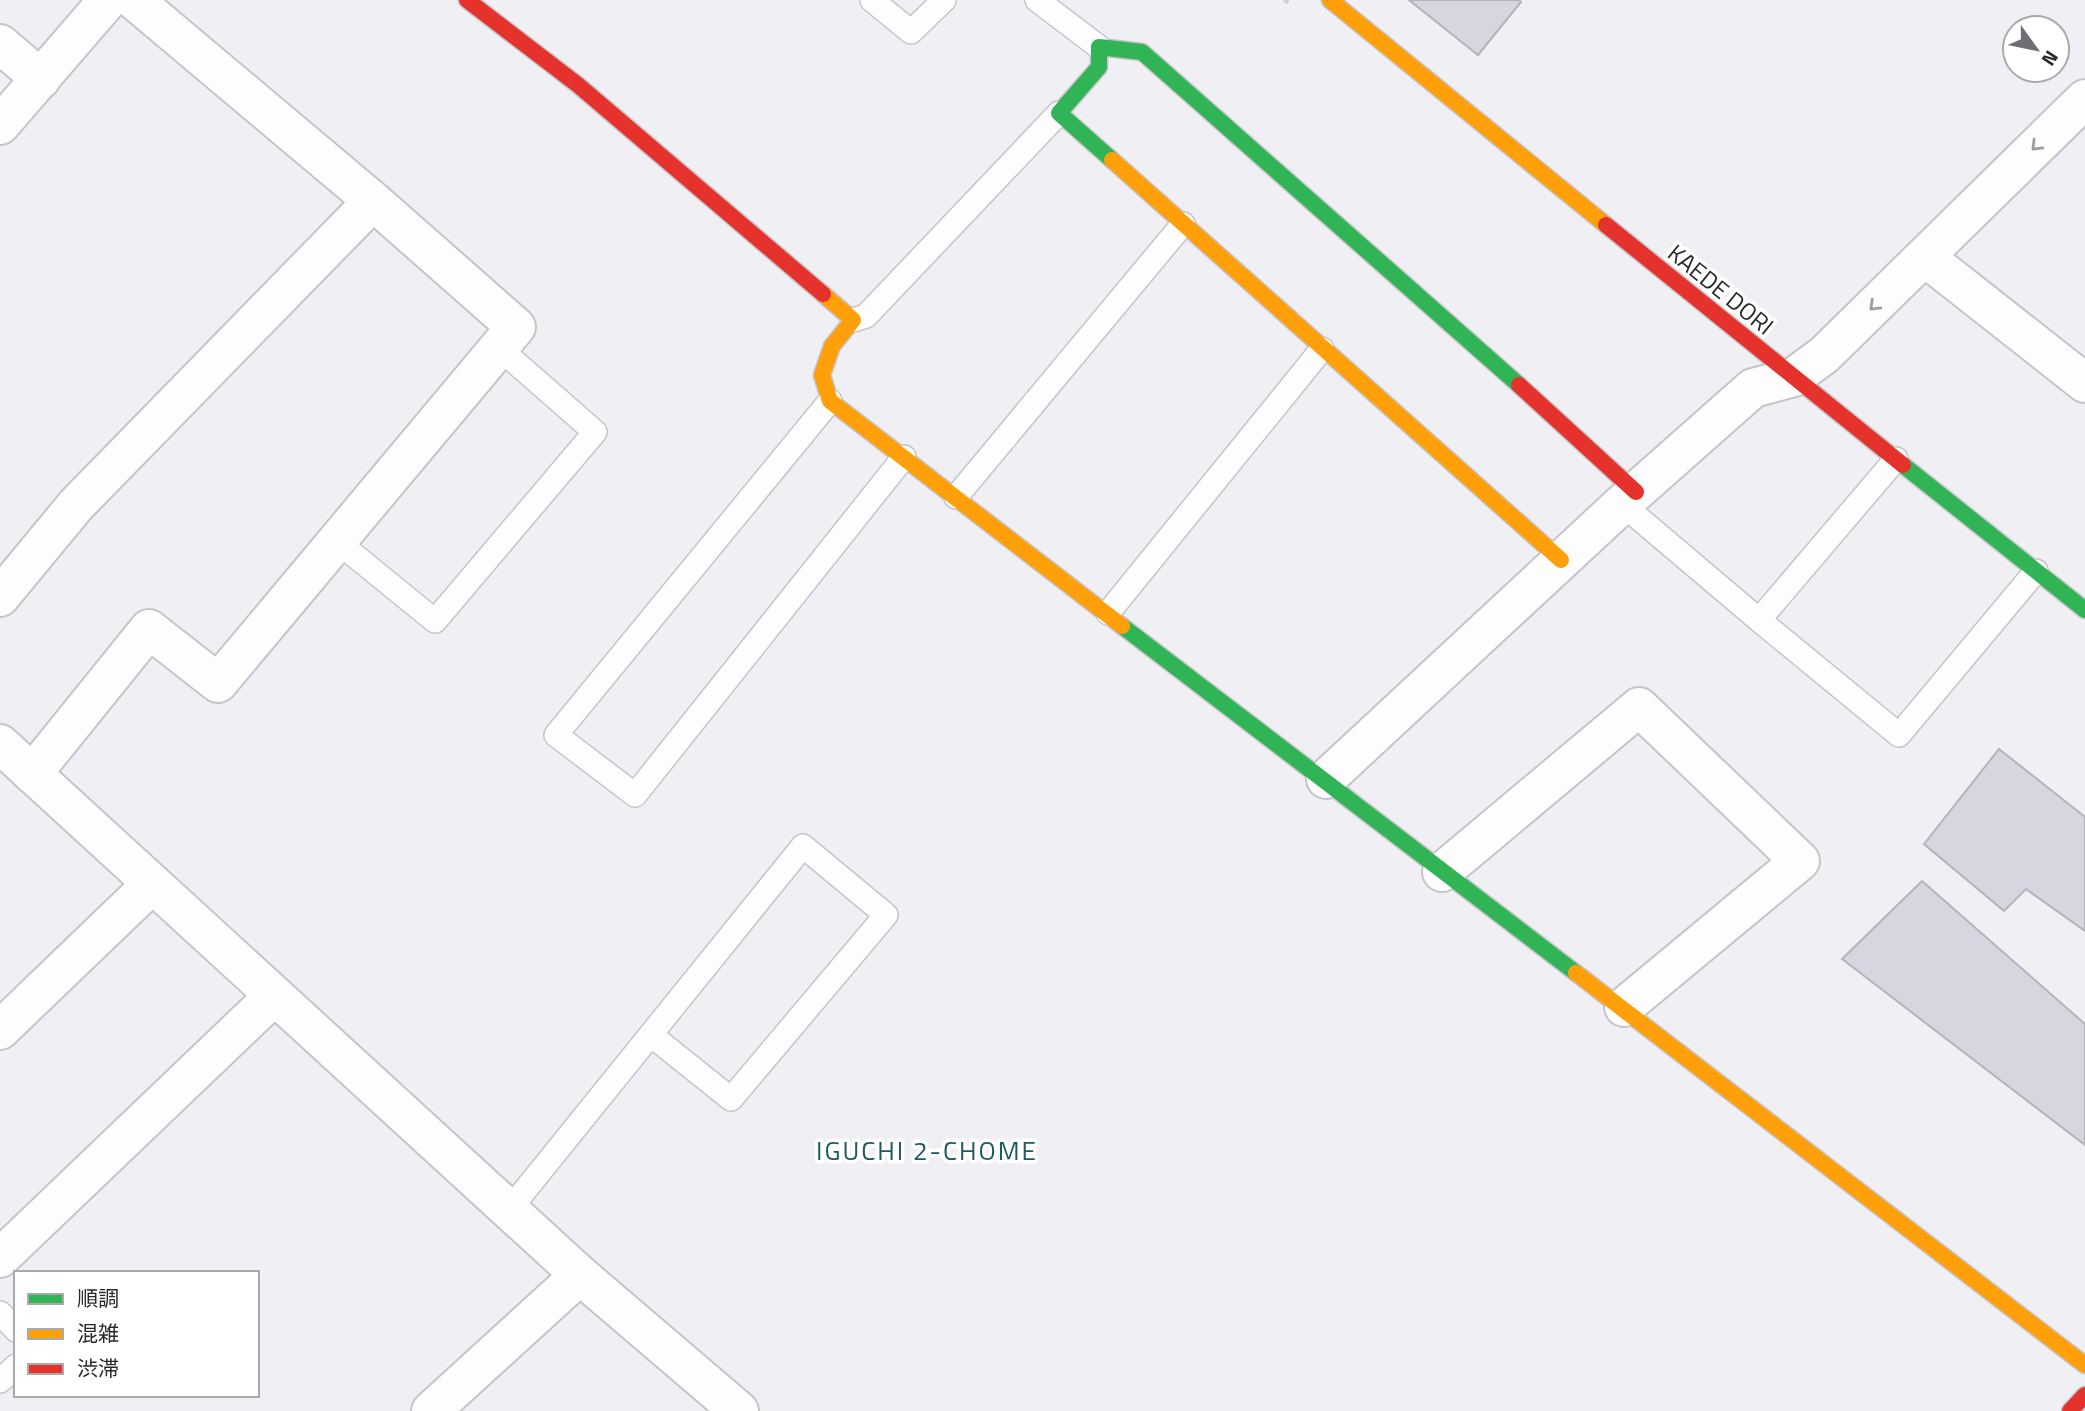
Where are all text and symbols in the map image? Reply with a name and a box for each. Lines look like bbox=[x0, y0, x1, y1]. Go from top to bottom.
north arrow bbox=[2001, 14, 2071, 84]
text: N bbox=[2035, 45, 2066, 72]
one-way arrow bbox=[2032, 138, 2045, 151]
street label: KAEDE DORI bbox=[1660, 235, 1782, 343]
one-way arrow bbox=[1869, 297, 1882, 310]
district label: IGUCHI 2-CHOME bbox=[816, 1131, 1038, 1170]
legend bbox=[14, 1271, 259, 1397]
text: 順調 bbox=[77, 1282, 119, 1314]
text: 混雑 bbox=[77, 1317, 119, 1349]
text: 渋滞 bbox=[77, 1352, 119, 1384]

